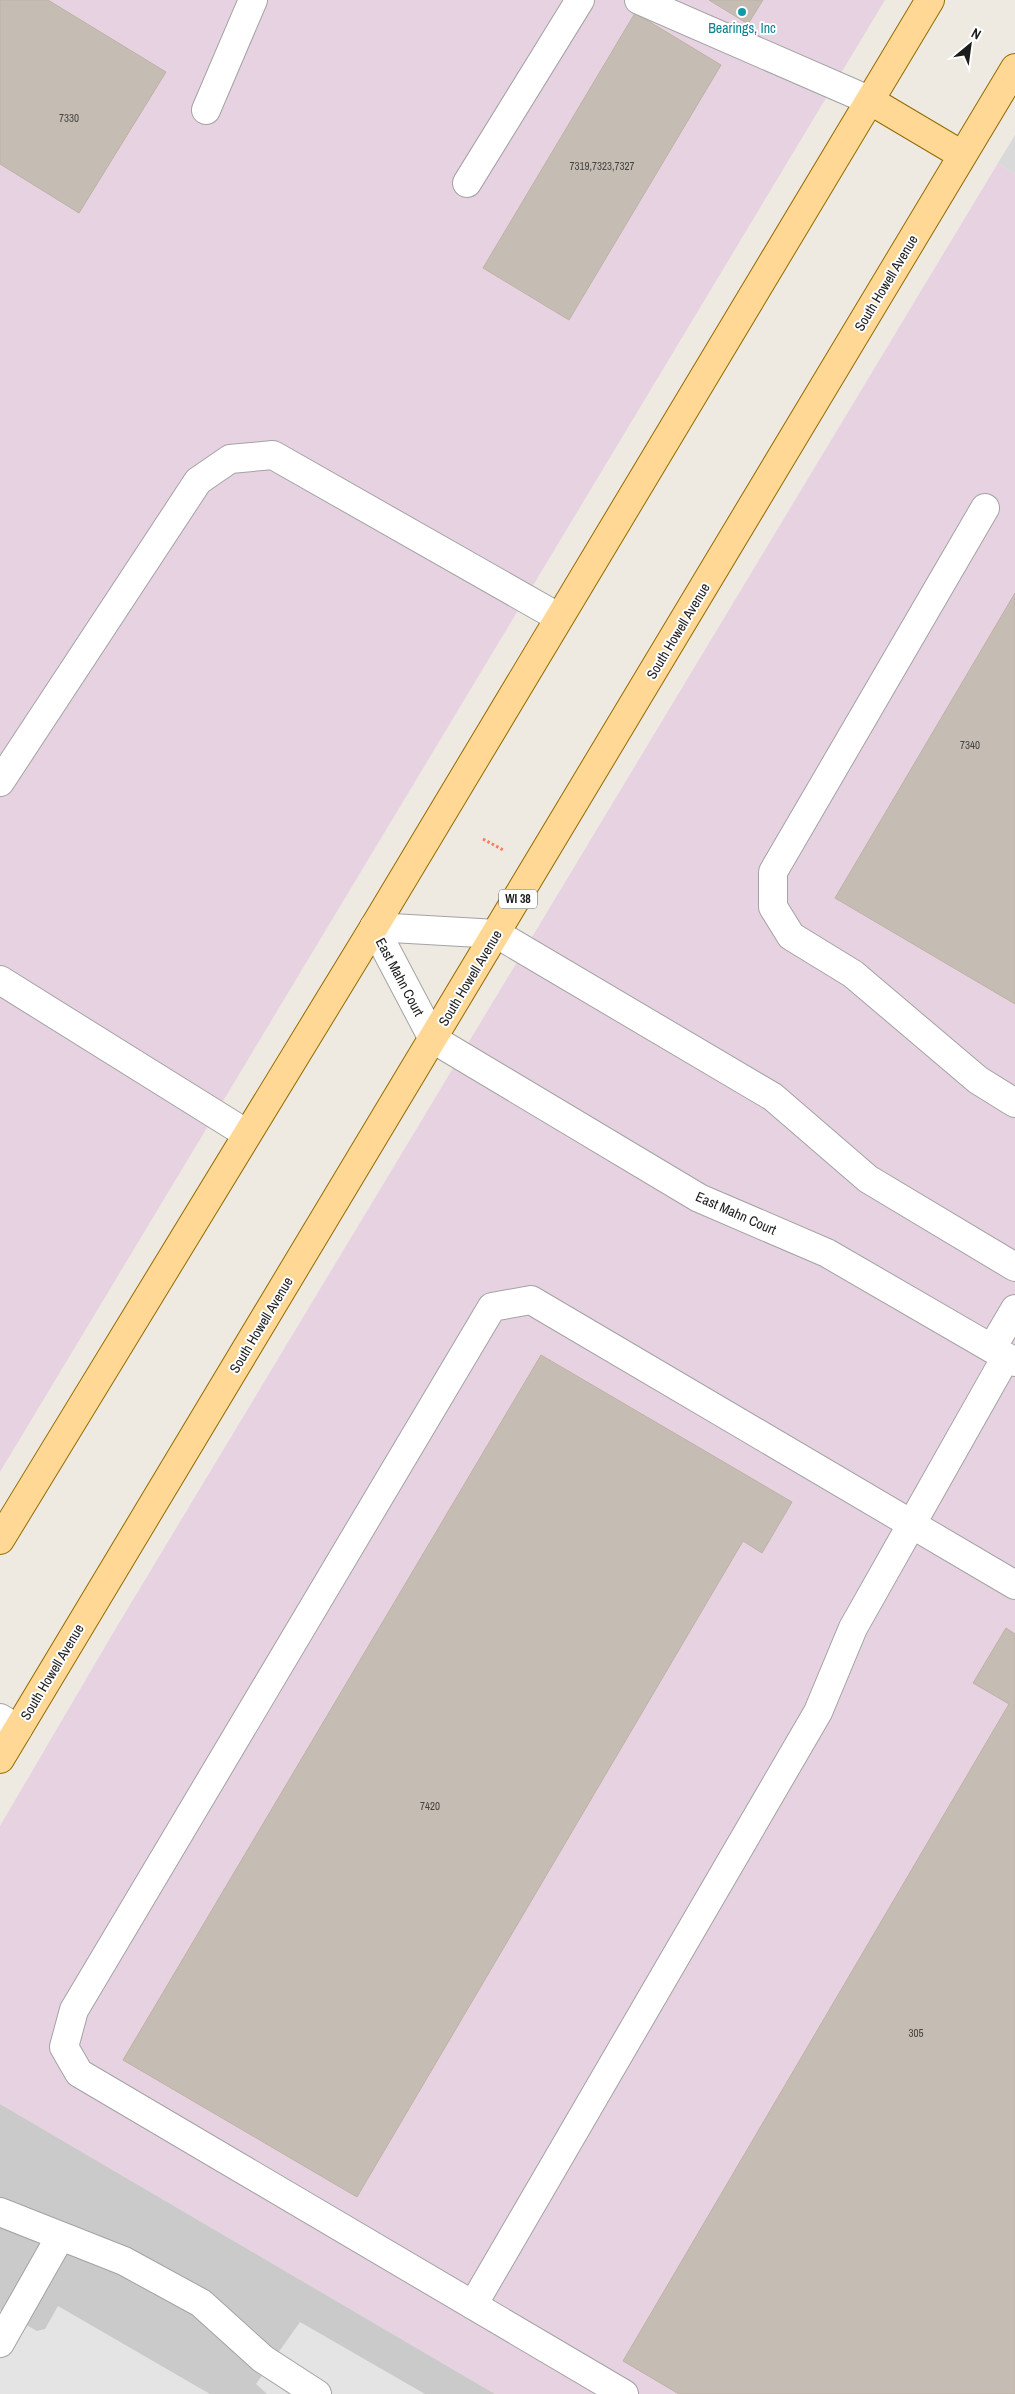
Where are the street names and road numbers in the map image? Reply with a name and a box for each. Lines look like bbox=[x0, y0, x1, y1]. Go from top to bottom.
street label: South Howell Avenue bbox=[850, 232, 922, 334]
street label: South Howell Avenue bbox=[642, 580, 714, 682]
road number: WI 38 bbox=[499, 890, 537, 909]
street label: South Howell Avenue bbox=[434, 927, 506, 1029]
street label: East Mahn Court bbox=[372, 935, 428, 1019]
street label: East Mahn Court bbox=[693, 1187, 779, 1239]
street label: South Howell Avenue bbox=[225, 1274, 297, 1376]
street label: South Howell Avenue bbox=[16, 1621, 88, 1723]

